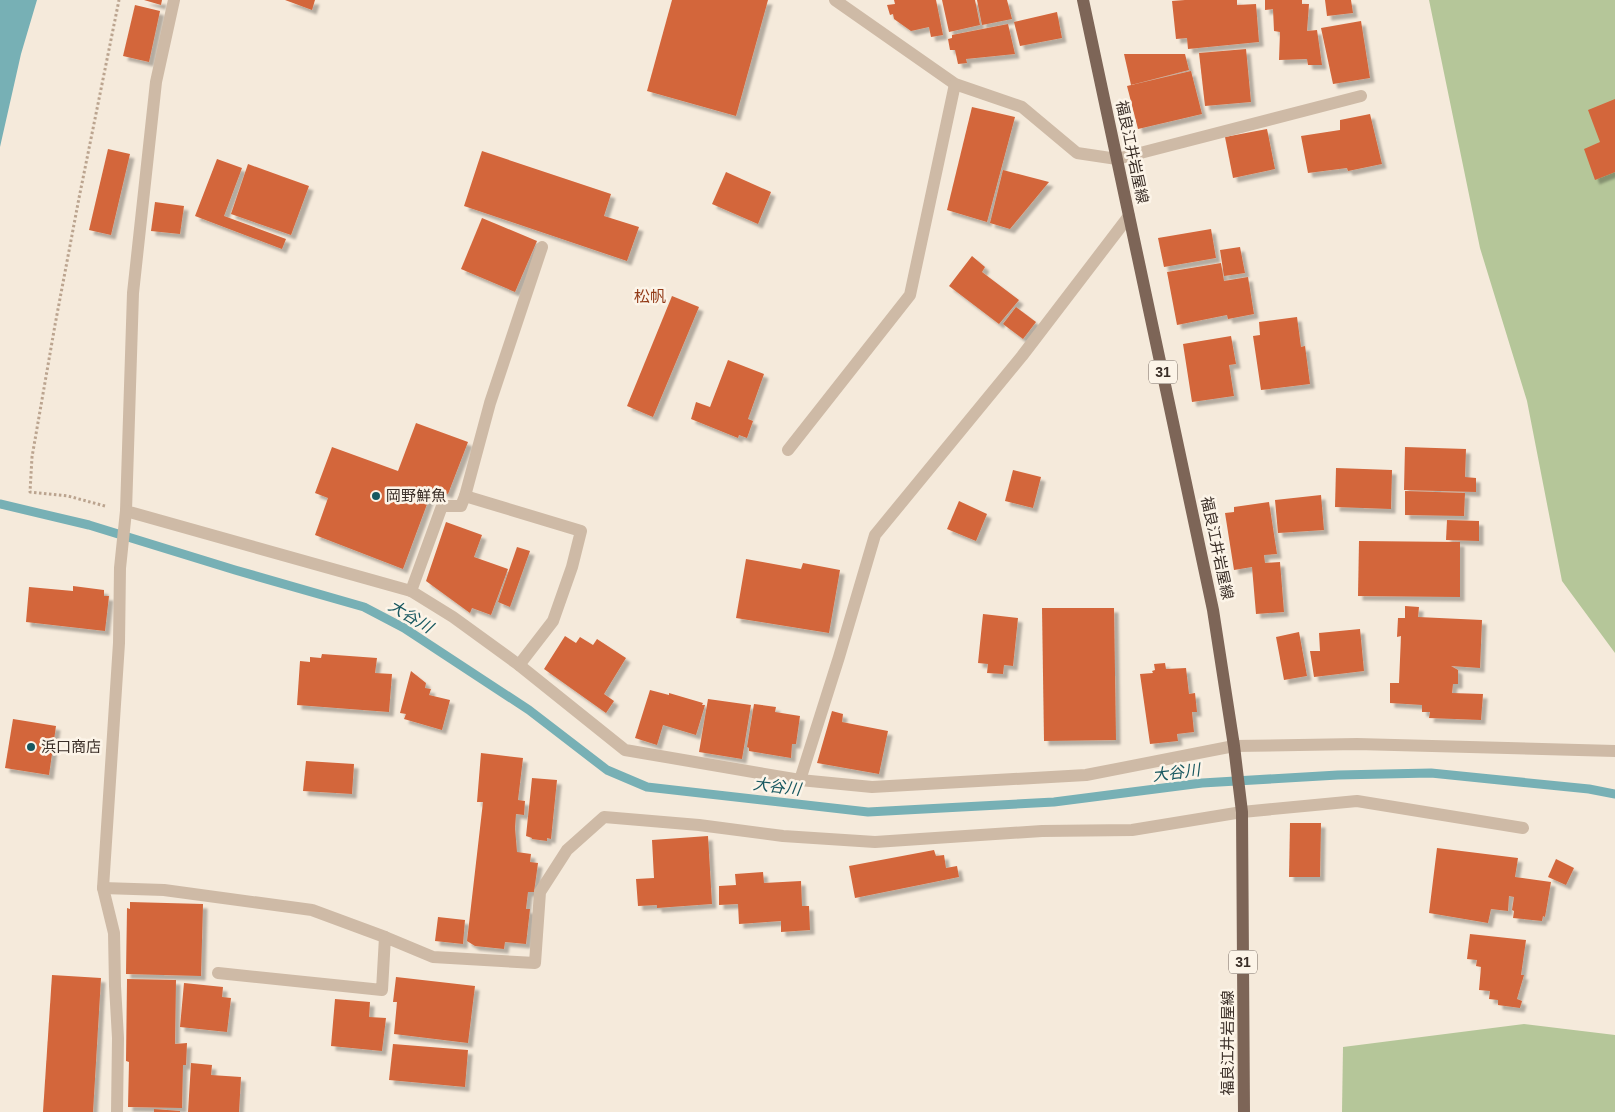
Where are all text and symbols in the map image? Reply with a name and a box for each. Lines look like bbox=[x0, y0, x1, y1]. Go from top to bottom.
street label: 福良江井岩屋線 bbox=[1113, 99, 1152, 205]
district label: 松帆 bbox=[634, 288, 666, 305]
road number: 31 bbox=[1149, 361, 1177, 384]
place label: 岡野鮮魚 bbox=[386, 487, 446, 504]
marker: 岡野鮮魚 bbox=[370, 490, 382, 502]
street label: 福良江井岩屋線 bbox=[1198, 495, 1237, 601]
water label: 大谷川 bbox=[386, 597, 437, 637]
place label: 浜口商店 bbox=[41, 738, 101, 755]
marker: 浜口商店 bbox=[25, 741, 37, 753]
water label: 大谷川 bbox=[1151, 761, 1203, 784]
water label: 大谷川 bbox=[752, 775, 804, 798]
road number: 31 bbox=[1229, 950, 1257, 974]
street label: 福良江井岩屋線 bbox=[1219, 990, 1236, 1096]

